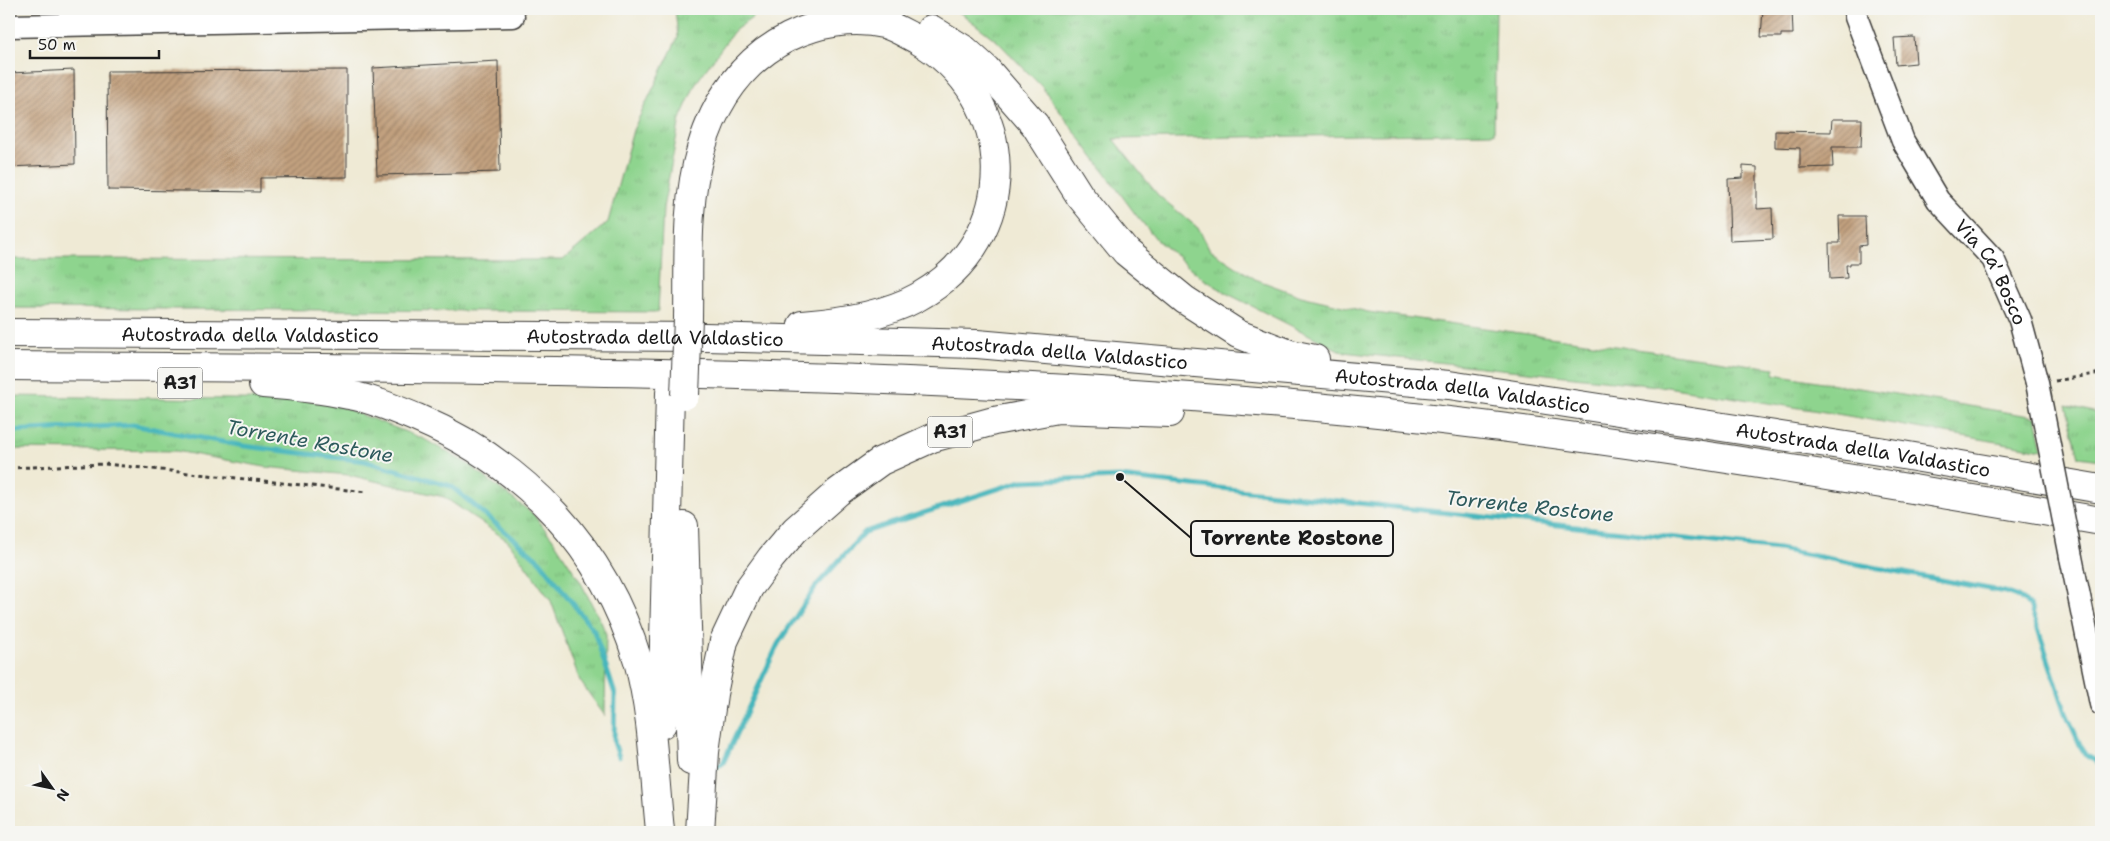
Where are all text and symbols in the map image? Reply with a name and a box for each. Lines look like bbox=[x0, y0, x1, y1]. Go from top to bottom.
scale bar bbox=[30, 28, 159, 60]
text: 50 m bbox=[38, 35, 76, 55]
street label: Via Ca' Bosco bbox=[1949, 214, 2033, 329]
street label: Autostrada della Valdastico bbox=[121, 321, 379, 348]
street label: Autostrada della Valdastico bbox=[526, 323, 784, 352]
street label: Autostrada della Valdastico bbox=[931, 330, 1189, 375]
street label: Autostrada della Valdastico bbox=[1334, 363, 1592, 419]
road number: A31 bbox=[158, 368, 202, 398]
water label: Torrente Rostone bbox=[225, 414, 395, 468]
road number: A31 bbox=[928, 417, 972, 448]
street label: Autostrada della Valdastico bbox=[1734, 417, 1992, 482]
water label: Torrente Rostone bbox=[1445, 484, 1615, 528]
callout: Torrente Rostone bbox=[1191, 521, 1393, 556]
text: Torrente Rostone bbox=[1201, 525, 1383, 551]
north arrow bbox=[28, 764, 78, 814]
text: N bbox=[52, 786, 73, 805]

